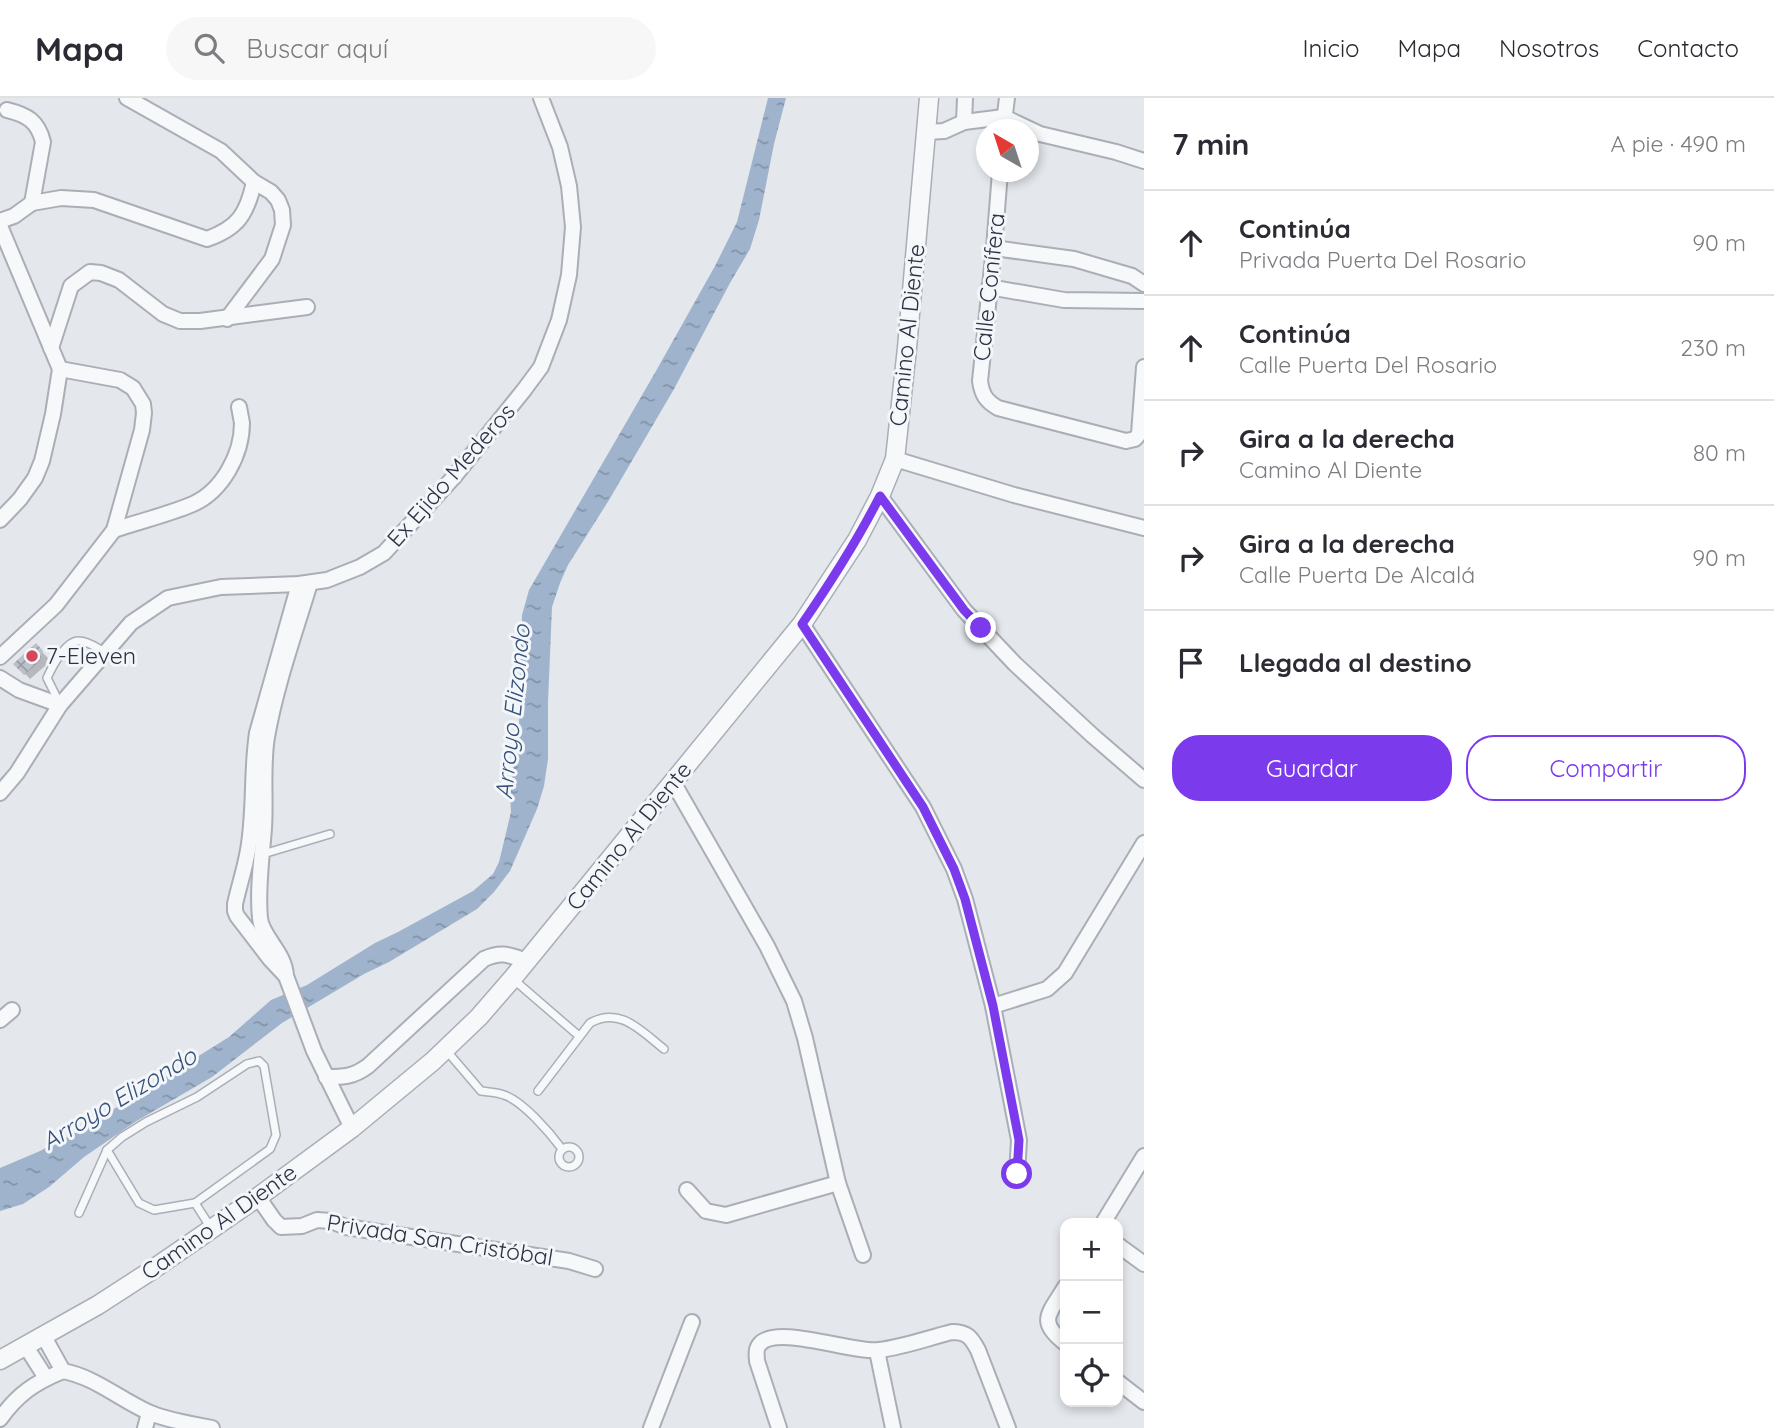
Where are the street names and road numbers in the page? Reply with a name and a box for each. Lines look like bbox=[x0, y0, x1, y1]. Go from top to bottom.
street label: Calle Conífera bbox=[966, 212, 1011, 362]
street label: Camino Al Diente bbox=[883, 242, 930, 428]
street label: Ex Ejido Mederos bbox=[380, 397, 521, 552]
street label: Camino Al Diente bbox=[560, 755, 698, 916]
street label: Camino Al Diente bbox=[135, 1157, 302, 1286]
street label: Privada San Cristóbal bbox=[325, 1207, 555, 1272]

